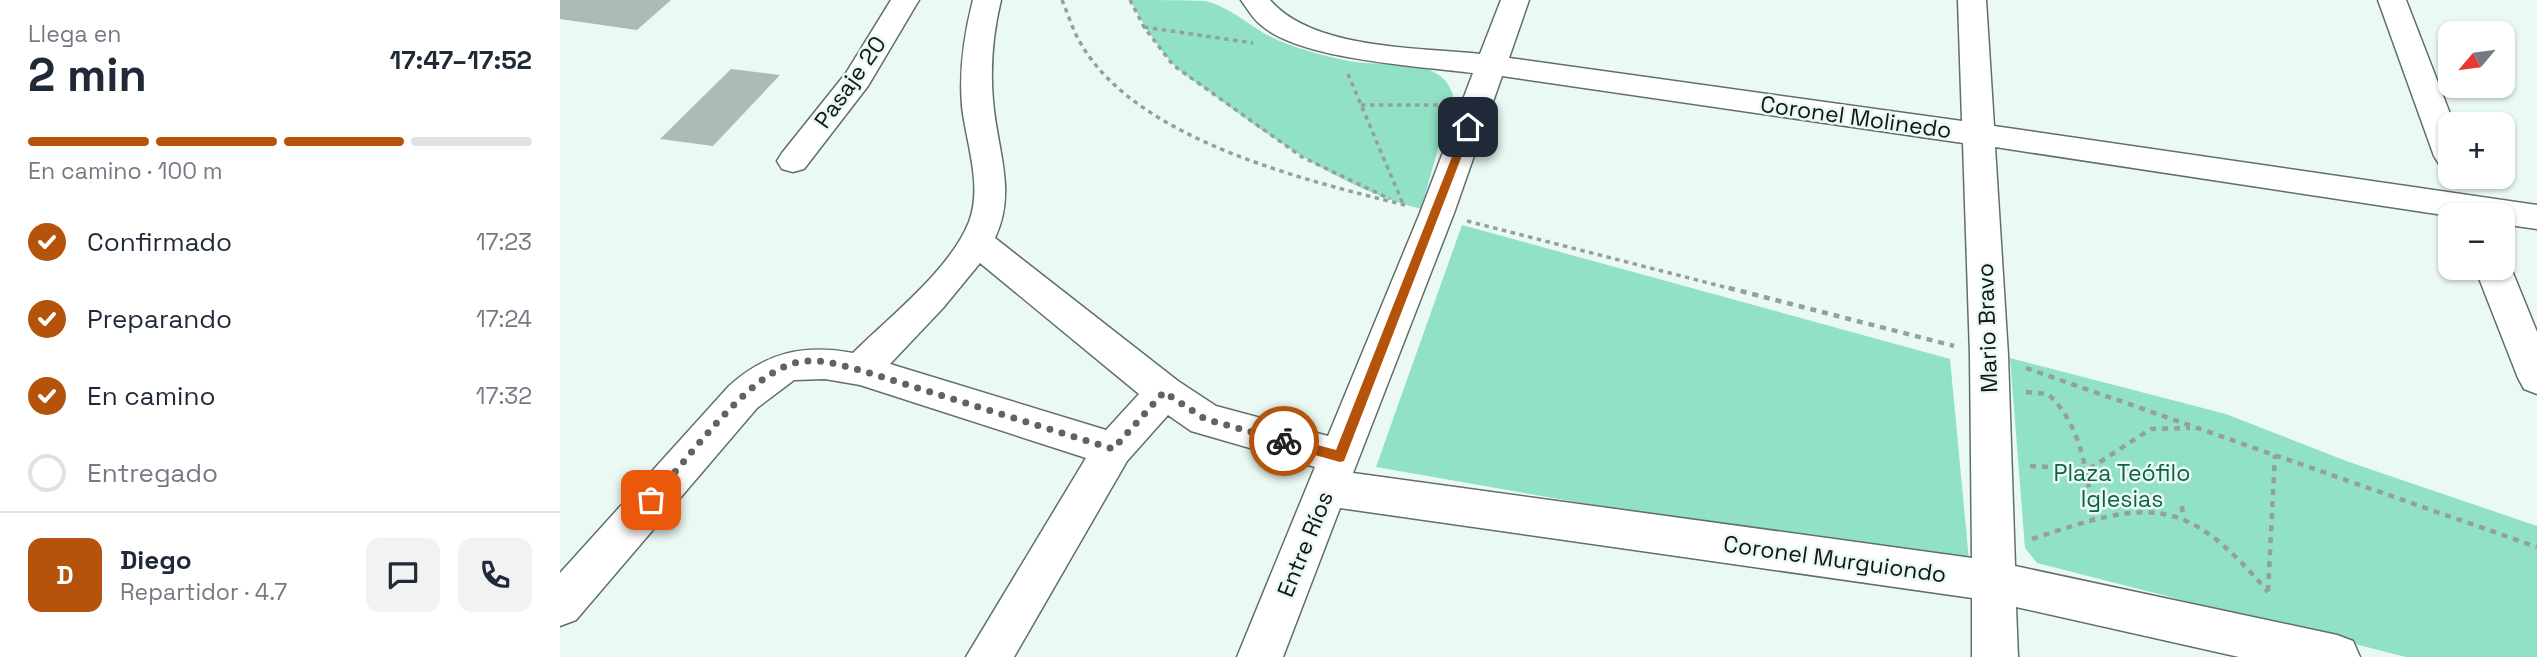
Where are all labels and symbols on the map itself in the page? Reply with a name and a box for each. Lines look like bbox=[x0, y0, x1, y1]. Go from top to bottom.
north arrow bbox=[2438, 21, 2515, 98]
street label: Pasaje 20 bbox=[807, 30, 893, 134]
street label: Coronel Molinedo bbox=[1758, 89, 1954, 145]
pin bbox=[1438, 97, 1498, 157]
street label: Mario Bravo bbox=[1970, 263, 2004, 393]
courier bbox=[1249, 406, 1319, 476]
park label: Plaza Teófilo Iglesias bbox=[2054, 458, 2190, 514]
pin bbox=[621, 470, 681, 530]
street label: Entre Ríos bbox=[1270, 487, 1340, 601]
street label: Coronel Murguiondo bbox=[1722, 529, 1948, 589]

